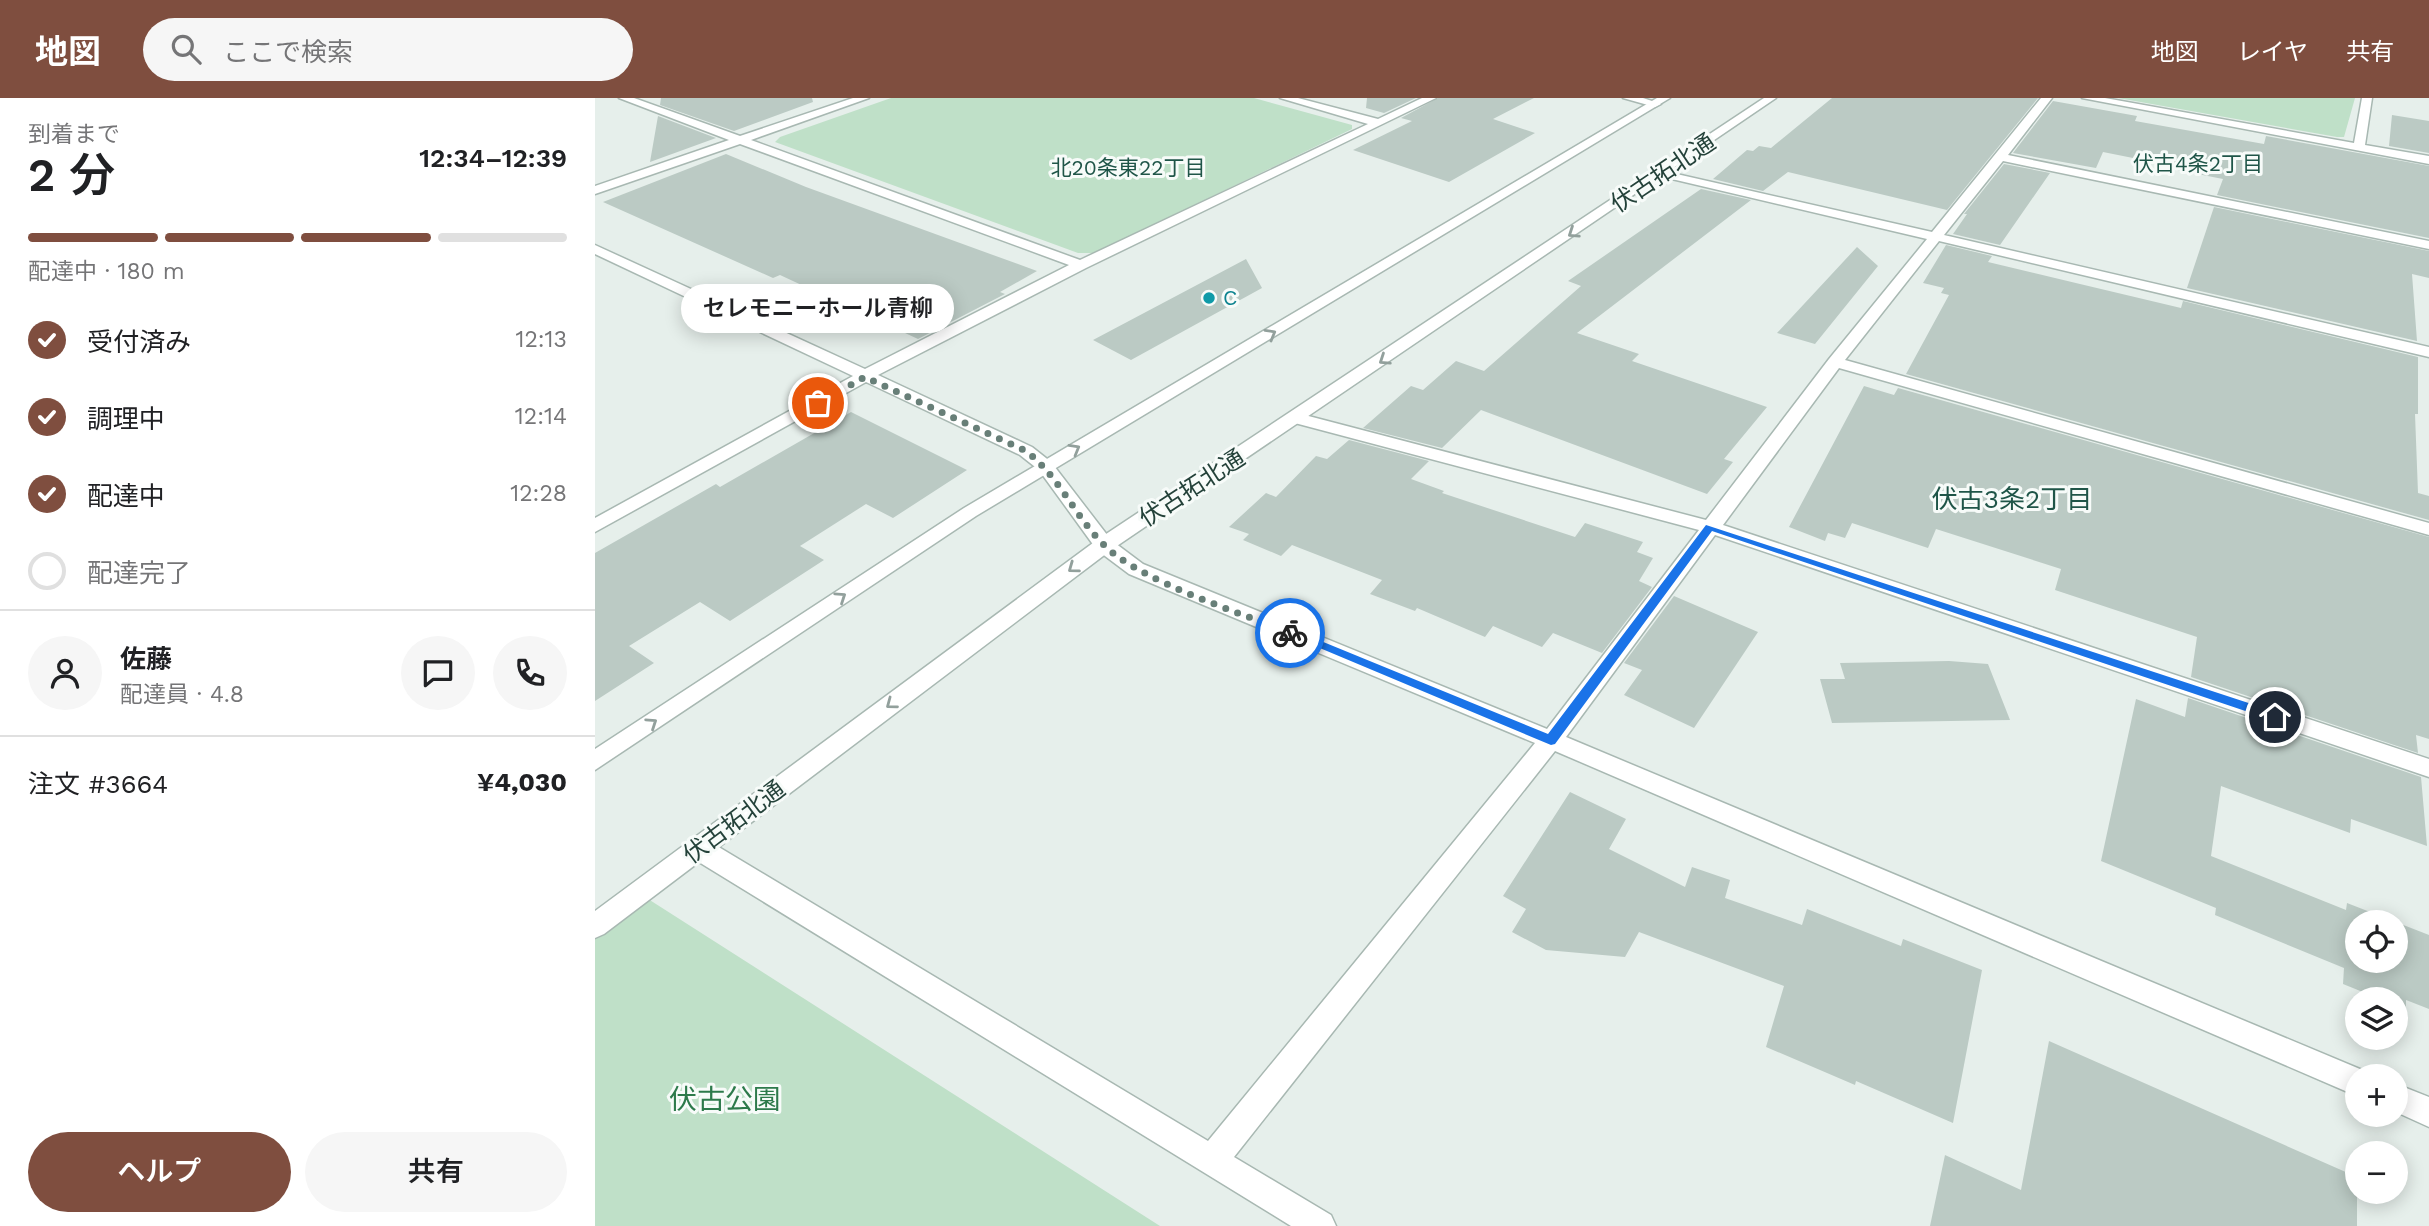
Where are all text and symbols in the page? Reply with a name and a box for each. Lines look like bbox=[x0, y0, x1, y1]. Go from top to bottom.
search box bbox=[143, 18, 633, 81]
icon: search bbox=[167, 30, 205, 68]
text: 地図 bbox=[35, 32, 101, 71]
text: ここで検索 bbox=[223, 37, 353, 67]
text: 地図 bbox=[2151, 38, 2199, 66]
text: レイヤ bbox=[2237, 38, 2308, 66]
text: 共有 bbox=[2346, 38, 2394, 66]
text: 到着まで bbox=[28, 121, 120, 148]
street label: 伏古拓北通 bbox=[1605, 128, 1721, 218]
text: 12:34–12:39 bbox=[419, 143, 567, 173]
text: 2 分 bbox=[28, 148, 115, 202]
district label: 伏古4条2丁目 bbox=[2133, 151, 2263, 176]
district label: 北20条東22丁目 bbox=[1051, 155, 1205, 180]
one-way arrow bbox=[1568, 225, 1581, 238]
text: 配達中 · 180 m bbox=[28, 258, 185, 285]
callout: セレモニーホール青柳 bbox=[681, 284, 955, 333]
place label: C bbox=[1223, 285, 1237, 310]
marker: C bbox=[1201, 290, 1217, 306]
text: セレモニーホール青柳 bbox=[703, 295, 933, 322]
icon: check bbox=[28, 321, 66, 359]
text: 12:13 bbox=[515, 326, 567, 353]
text: 受付済み bbox=[87, 327, 191, 357]
one-way arrow bbox=[1264, 330, 1277, 343]
one-way arrow bbox=[1379, 352, 1392, 364]
pin bbox=[788, 373, 848, 433]
icon: bag bbox=[799, 384, 837, 422]
icon: check bbox=[28, 398, 66, 436]
text: 12:14 bbox=[515, 403, 567, 430]
text: 調理中 bbox=[87, 404, 165, 434]
one-way arrow bbox=[1067, 444, 1080, 457]
street label: 伏古拓北通 bbox=[1134, 444, 1250, 532]
icon: check bbox=[28, 475, 66, 513]
text: 12:28 bbox=[510, 480, 567, 507]
text: 配達中 bbox=[87, 481, 165, 511]
district label: 伏古3条2丁目 bbox=[1932, 484, 2092, 514]
text: 配達完了 bbox=[87, 558, 191, 588]
one-way arrow bbox=[1068, 560, 1081, 573]
one-way arrow bbox=[834, 593, 847, 606]
courier bbox=[1255, 598, 1325, 668]
icon: bike bbox=[1271, 614, 1309, 652]
button: person bbox=[28, 636, 102, 710]
button: chat bbox=[401, 636, 475, 710]
button: phone bbox=[493, 636, 567, 710]
text: 佐藤 bbox=[120, 644, 172, 674]
text: 配達員 · 4.8 bbox=[120, 681, 244, 708]
pin bbox=[2245, 687, 2305, 747]
one-way arrow bbox=[886, 696, 899, 709]
icon: home bbox=[2256, 698, 2294, 736]
one-way arrow bbox=[644, 719, 657, 732]
text: ¥4,030 bbox=[477, 767, 567, 797]
text: 注文 #3664 bbox=[28, 769, 168, 799]
street label: 伏古拓北通 bbox=[678, 775, 790, 869]
map controls bbox=[2345, 910, 2408, 1204]
button: locate bbox=[2345, 910, 2408, 973]
button: layers bbox=[2345, 987, 2408, 1050]
button: + bbox=[2345, 1064, 2408, 1127]
park label: 伏古公園 bbox=[669, 1083, 781, 1116]
button: ヘルプ bbox=[28, 1132, 291, 1212]
button: 共有 bbox=[305, 1132, 567, 1212]
button: − bbox=[2345, 1141, 2408, 1204]

